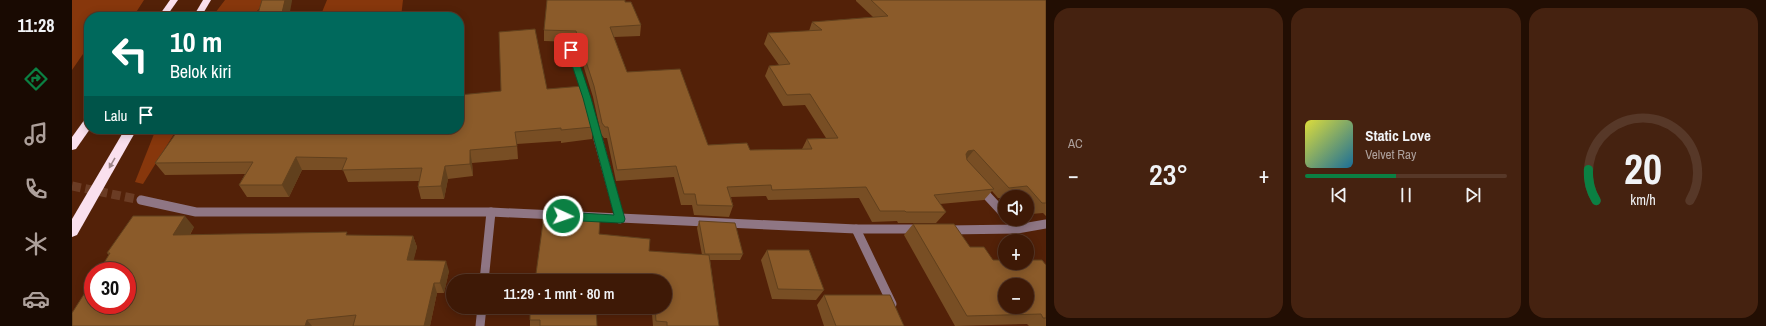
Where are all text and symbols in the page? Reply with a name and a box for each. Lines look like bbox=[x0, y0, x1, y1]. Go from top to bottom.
text: 11:28 bbox=[18, 13, 54, 38]
text: 10 m bbox=[170, 23, 222, 61]
icon: left bbox=[104, 28, 156, 80]
pin bbox=[554, 33, 588, 67]
icon: arrive bbox=[560, 39, 582, 61]
text: Belok kiri bbox=[170, 59, 232, 84]
icon: directions bbox=[22, 65, 50, 93]
icon: arrive bbox=[135, 104, 157, 126]
text: Lalu bbox=[104, 105, 127, 126]
icon: music bbox=[22, 120, 50, 148]
text: Static Love bbox=[1365, 125, 1431, 146]
text: AC bbox=[1068, 135, 1083, 152]
text: 20 bbox=[1624, 141, 1662, 197]
text: Velvet Ray bbox=[1365, 146, 1416, 163]
text: 23° bbox=[1149, 154, 1188, 194]
one-way arrow bbox=[108, 157, 115, 169]
text: − bbox=[1068, 160, 1079, 190]
text: + bbox=[1259, 160, 1269, 190]
icon: phone bbox=[22, 175, 50, 203]
icon: previous bbox=[1328, 184, 1350, 206]
icon: pause bbox=[1395, 184, 1417, 206]
icon: next bbox=[1462, 184, 1484, 206]
map controls bbox=[998, 190, 1034, 314]
button: sound bbox=[998, 190, 1034, 226]
text: km/h bbox=[1631, 190, 1656, 209]
position arrow bbox=[542, 195, 584, 237]
icon: climate bbox=[22, 230, 50, 258]
button: + bbox=[998, 234, 1034, 270]
speed limit sign: 30 bbox=[84, 262, 136, 314]
button: − bbox=[998, 278, 1034, 314]
text: 11:29 · 1 mnt · 80 m bbox=[504, 283, 614, 304]
icon: car bbox=[22, 285, 50, 313]

